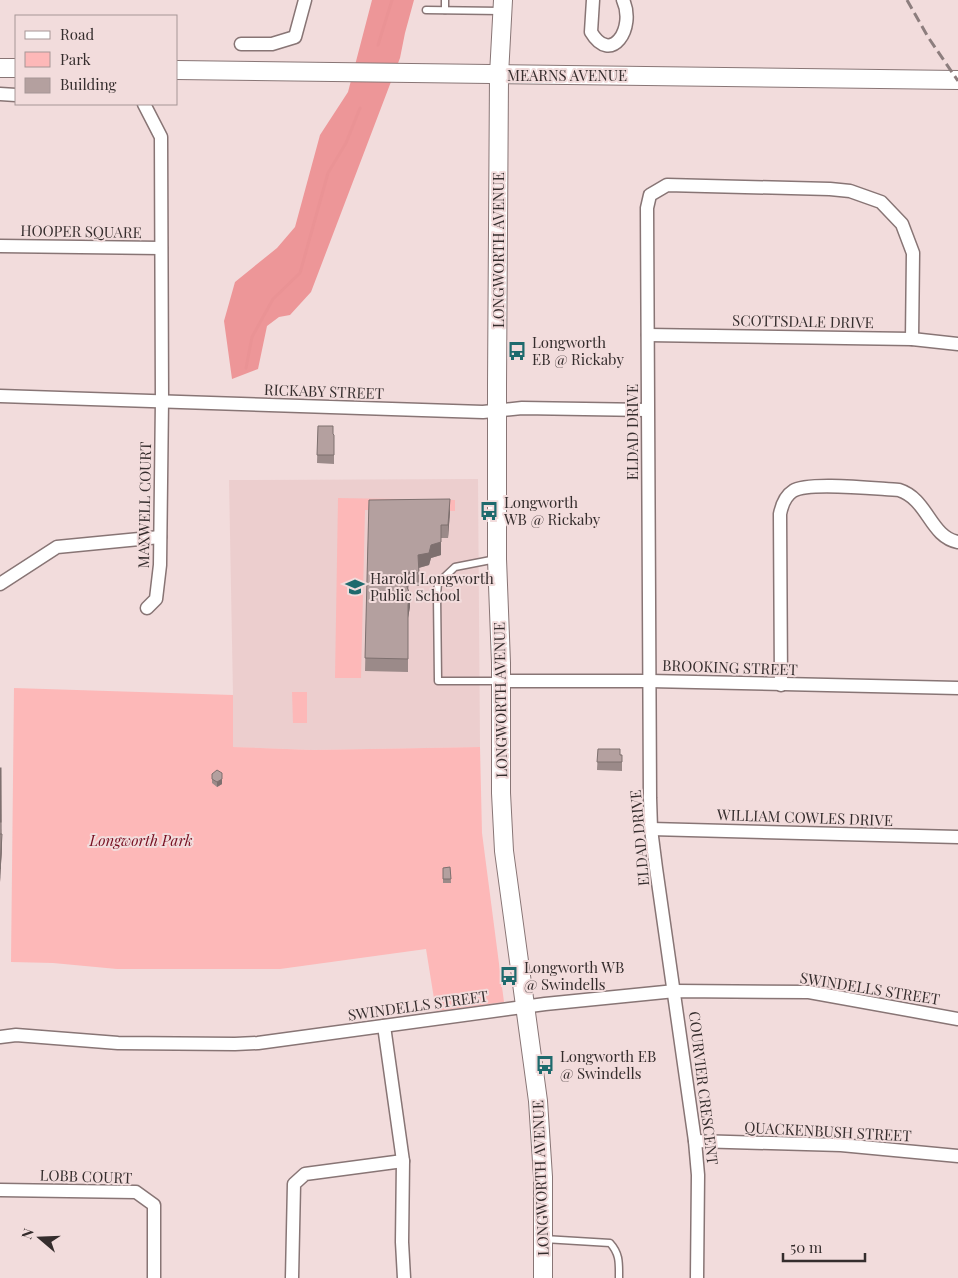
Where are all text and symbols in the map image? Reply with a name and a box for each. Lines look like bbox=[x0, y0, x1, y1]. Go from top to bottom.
legend bbox=[15, 15, 178, 105]
text: Road bbox=[60, 24, 94, 44]
text: Park bbox=[60, 49, 92, 69]
street label: MEARNS AVENUE bbox=[507, 65, 627, 85]
text: Building bbox=[60, 74, 117, 94]
street label: LONGWORTH AVENUE bbox=[488, 172, 508, 328]
street label: HOOPER SQUARE bbox=[20, 220, 142, 242]
street label: SCOTTSDALE DRIVE bbox=[732, 310, 874, 332]
place label: Longworth EB @ Rickaby bbox=[532, 332, 624, 369]
bus stop icon: Longworth EB @ Rickaby bbox=[506, 340, 528, 362]
street label: RICKABY STREET bbox=[264, 379, 384, 403]
street label: ELDAD DRIVE bbox=[622, 384, 642, 480]
street label: MAXWELL COURT bbox=[133, 442, 155, 568]
place label: Longworth WB @ Rickaby bbox=[503, 492, 601, 529]
bus stop icon: Longworth WB @ Rickaby bbox=[478, 500, 500, 522]
place label: Harold Longworth Public School bbox=[370, 568, 494, 605]
school or university icon: Harold Longworth Public School bbox=[344, 576, 366, 598]
street label: LONGWORTH AVENUE bbox=[489, 622, 511, 778]
street label: BROOKING STREET bbox=[662, 655, 798, 679]
street label: ELDAD DRIVE bbox=[625, 789, 653, 887]
street label: WILLIAM COWLES DRIVE bbox=[716, 804, 893, 830]
park label: Longworth Park bbox=[88, 830, 193, 850]
place label: Longworth WB @ Swindells bbox=[524, 957, 624, 994]
bus stop icon: Longworth WB @ Swindells bbox=[498, 965, 520, 987]
street label: SWINDELLS STREET bbox=[799, 967, 941, 1009]
street label: SWINDELLS STREET bbox=[347, 985, 489, 1025]
street label: COURVIER CRESCENT bbox=[685, 1010, 723, 1166]
place label: Longworth EB @ Swindells bbox=[560, 1046, 656, 1083]
bus stop icon: Longworth EB @ Swindells bbox=[534, 1054, 556, 1076]
street label: LONGWORTH AVENUE bbox=[527, 1100, 553, 1256]
street label: QUACKENBUSH STREET bbox=[744, 1117, 912, 1145]
street label: LOBB COURT bbox=[39, 1164, 133, 1188]
north arrow bbox=[15, 1213, 65, 1263]
text: N bbox=[17, 1226, 38, 1241]
scale bar bbox=[783, 1230, 866, 1262]
text: 50 m bbox=[790, 1237, 823, 1257]

